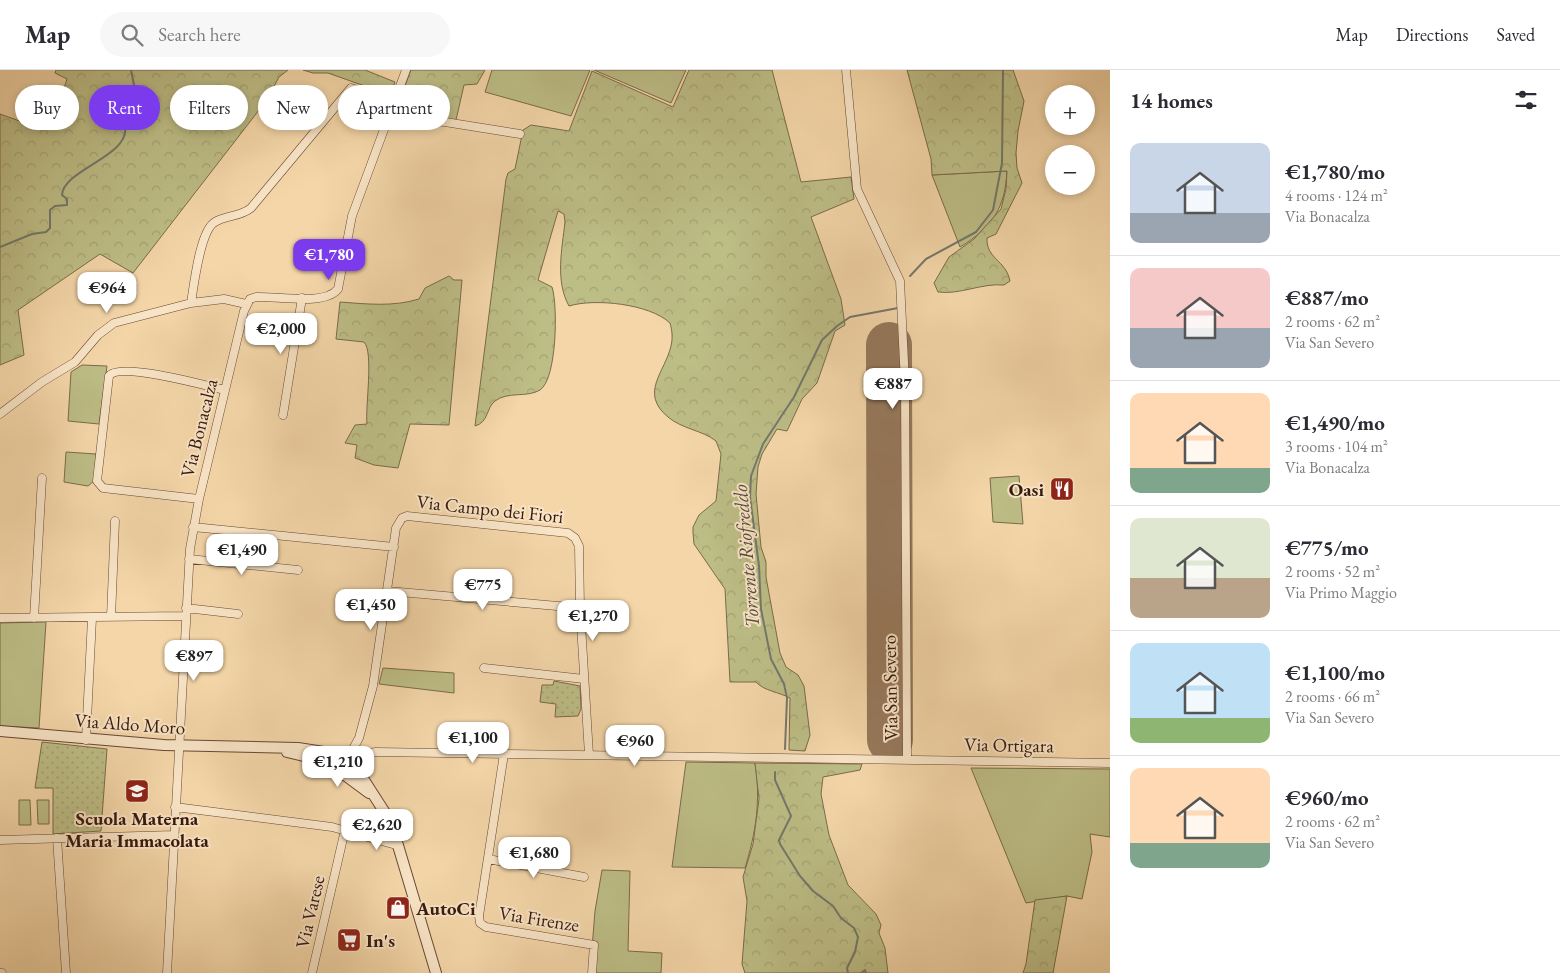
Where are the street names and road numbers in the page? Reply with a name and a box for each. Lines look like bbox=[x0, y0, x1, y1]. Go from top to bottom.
street label: Via Bonacalza bbox=[175, 376, 223, 480]
street label: Via Campo dei Fiori bbox=[415, 489, 565, 529]
street label: Via San Severo bbox=[877, 635, 903, 741]
street label: Via Aldo Moro bbox=[74, 708, 186, 740]
street label: Via Ortigara bbox=[964, 732, 1054, 758]
street label: Via Varese bbox=[289, 873, 331, 951]
street label: Via Firenze bbox=[497, 900, 581, 938]

